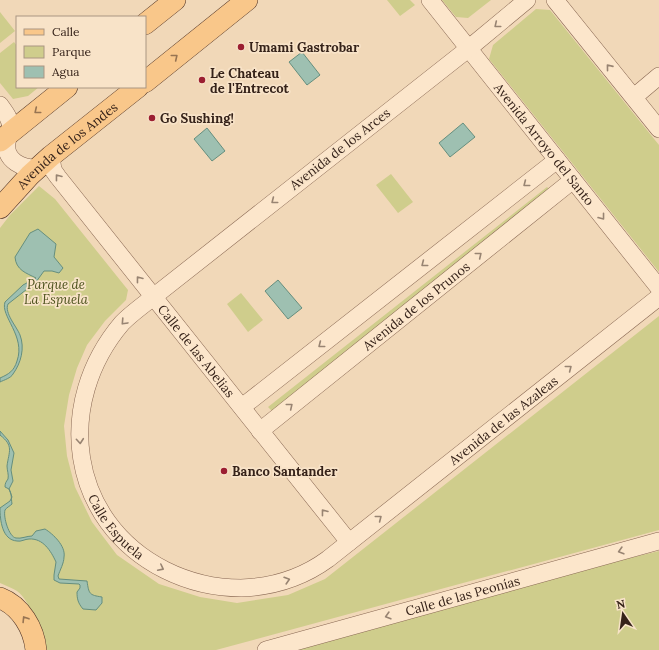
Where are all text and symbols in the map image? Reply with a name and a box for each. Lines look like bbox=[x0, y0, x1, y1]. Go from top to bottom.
legend bbox=[16, 16, 146, 88]
one-way arrow bbox=[494, 20, 501, 27]
text: Calle bbox=[52, 24, 80, 39]
place label: Umami Gastrobar bbox=[249, 39, 360, 56]
marker: Umami Gastrobar bbox=[236, 42, 246, 52]
text: Parque bbox=[52, 44, 92, 59]
one-way arrow bbox=[171, 55, 178, 62]
text: Agua bbox=[51, 64, 80, 79]
one-way arrow bbox=[607, 64, 614, 71]
place label: Le Chateau de l'Entrecot bbox=[210, 65, 290, 97]
marker: Le Chateau de l'Entrecot bbox=[197, 75, 207, 85]
street label: Avenida Arroyo del Santo bbox=[490, 79, 599, 209]
street label: Avenida de los Andes bbox=[12, 98, 121, 193]
street label: Avenida de los Arces bbox=[285, 104, 394, 194]
one-way arrow bbox=[34, 107, 41, 114]
place label: Go Sushing! bbox=[160, 110, 234, 127]
marker: Go Sushing! bbox=[147, 113, 157, 123]
one-way arrow bbox=[56, 174, 63, 181]
one-way arrow bbox=[523, 179, 530, 186]
one-way arrow bbox=[272, 197, 279, 204]
one-way arrow bbox=[597, 212, 604, 219]
one-way arrow bbox=[475, 253, 482, 260]
street label: Avenida de los Prunos bbox=[358, 258, 473, 355]
one-way arrow bbox=[421, 260, 428, 267]
park label: Parque de La Espuela bbox=[24, 276, 89, 308]
one-way arrow bbox=[136, 276, 143, 283]
street label: Calle de las Abelias bbox=[154, 301, 239, 401]
one-way arrow bbox=[121, 317, 128, 325]
one-way arrow bbox=[319, 340, 326, 347]
one-way arrow bbox=[565, 365, 572, 372]
street label: Avenida de las Azaleas bbox=[445, 372, 561, 469]
one-way arrow bbox=[286, 404, 293, 411]
one-way arrow bbox=[75, 438, 84, 444]
place label: Banco Santander bbox=[232, 463, 338, 480]
marker: Banco Santander bbox=[219, 466, 229, 476]
street label: Calle Espuela bbox=[85, 491, 148, 563]
one-way arrow bbox=[322, 510, 329, 517]
one-way arrow bbox=[375, 516, 382, 523]
one-way arrow bbox=[618, 546, 625, 555]
one-way arrow bbox=[157, 563, 165, 571]
street label: Calle de las Peonías bbox=[403, 572, 522, 619]
one-way arrow bbox=[283, 576, 290, 585]
north arrow bbox=[603, 594, 643, 634]
text: N bbox=[615, 596, 627, 612]
one-way arrow bbox=[385, 611, 392, 620]
one-way arrow bbox=[22, 616, 30, 623]

